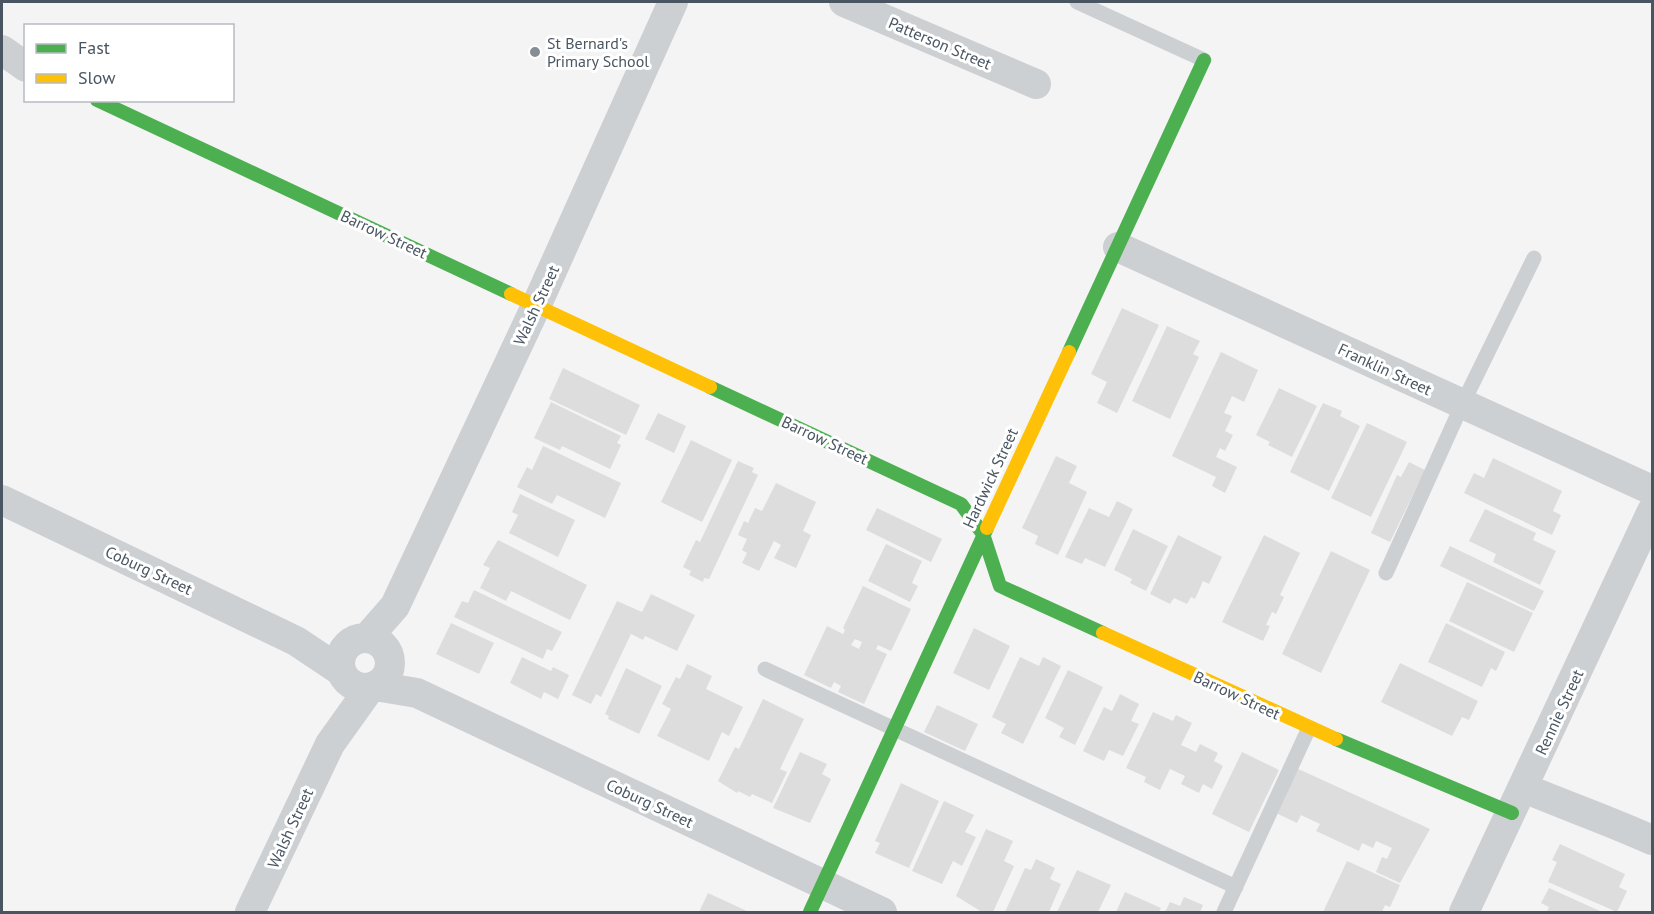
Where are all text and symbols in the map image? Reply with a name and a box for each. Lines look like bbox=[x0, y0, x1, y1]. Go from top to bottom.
street label: Patterson Street bbox=[886, 12, 995, 74]
legend bbox=[24, 24, 234, 102]
place label: St Bernard's Primary School bbox=[547, 33, 649, 71]
text: Fast bbox=[78, 36, 110, 59]
marker: St Bernard's Primary School bbox=[528, 45, 542, 59]
text: Slow bbox=[78, 66, 116, 89]
street label: Barrow Street bbox=[338, 205, 431, 263]
street label: Walsh Street bbox=[509, 261, 563, 348]
street label: Franklin Street bbox=[1335, 339, 1435, 400]
street label: Barrow Street bbox=[779, 411, 872, 469]
street label: Hardwick Street bbox=[958, 424, 1022, 531]
street label: Coburg Street bbox=[102, 541, 196, 599]
street label: Barrow Street bbox=[1191, 666, 1284, 724]
street label: Rennie Street bbox=[1531, 666, 1588, 758]
street label: Coburg Street bbox=[603, 774, 697, 832]
street label: Walsh Street bbox=[263, 784, 317, 871]

